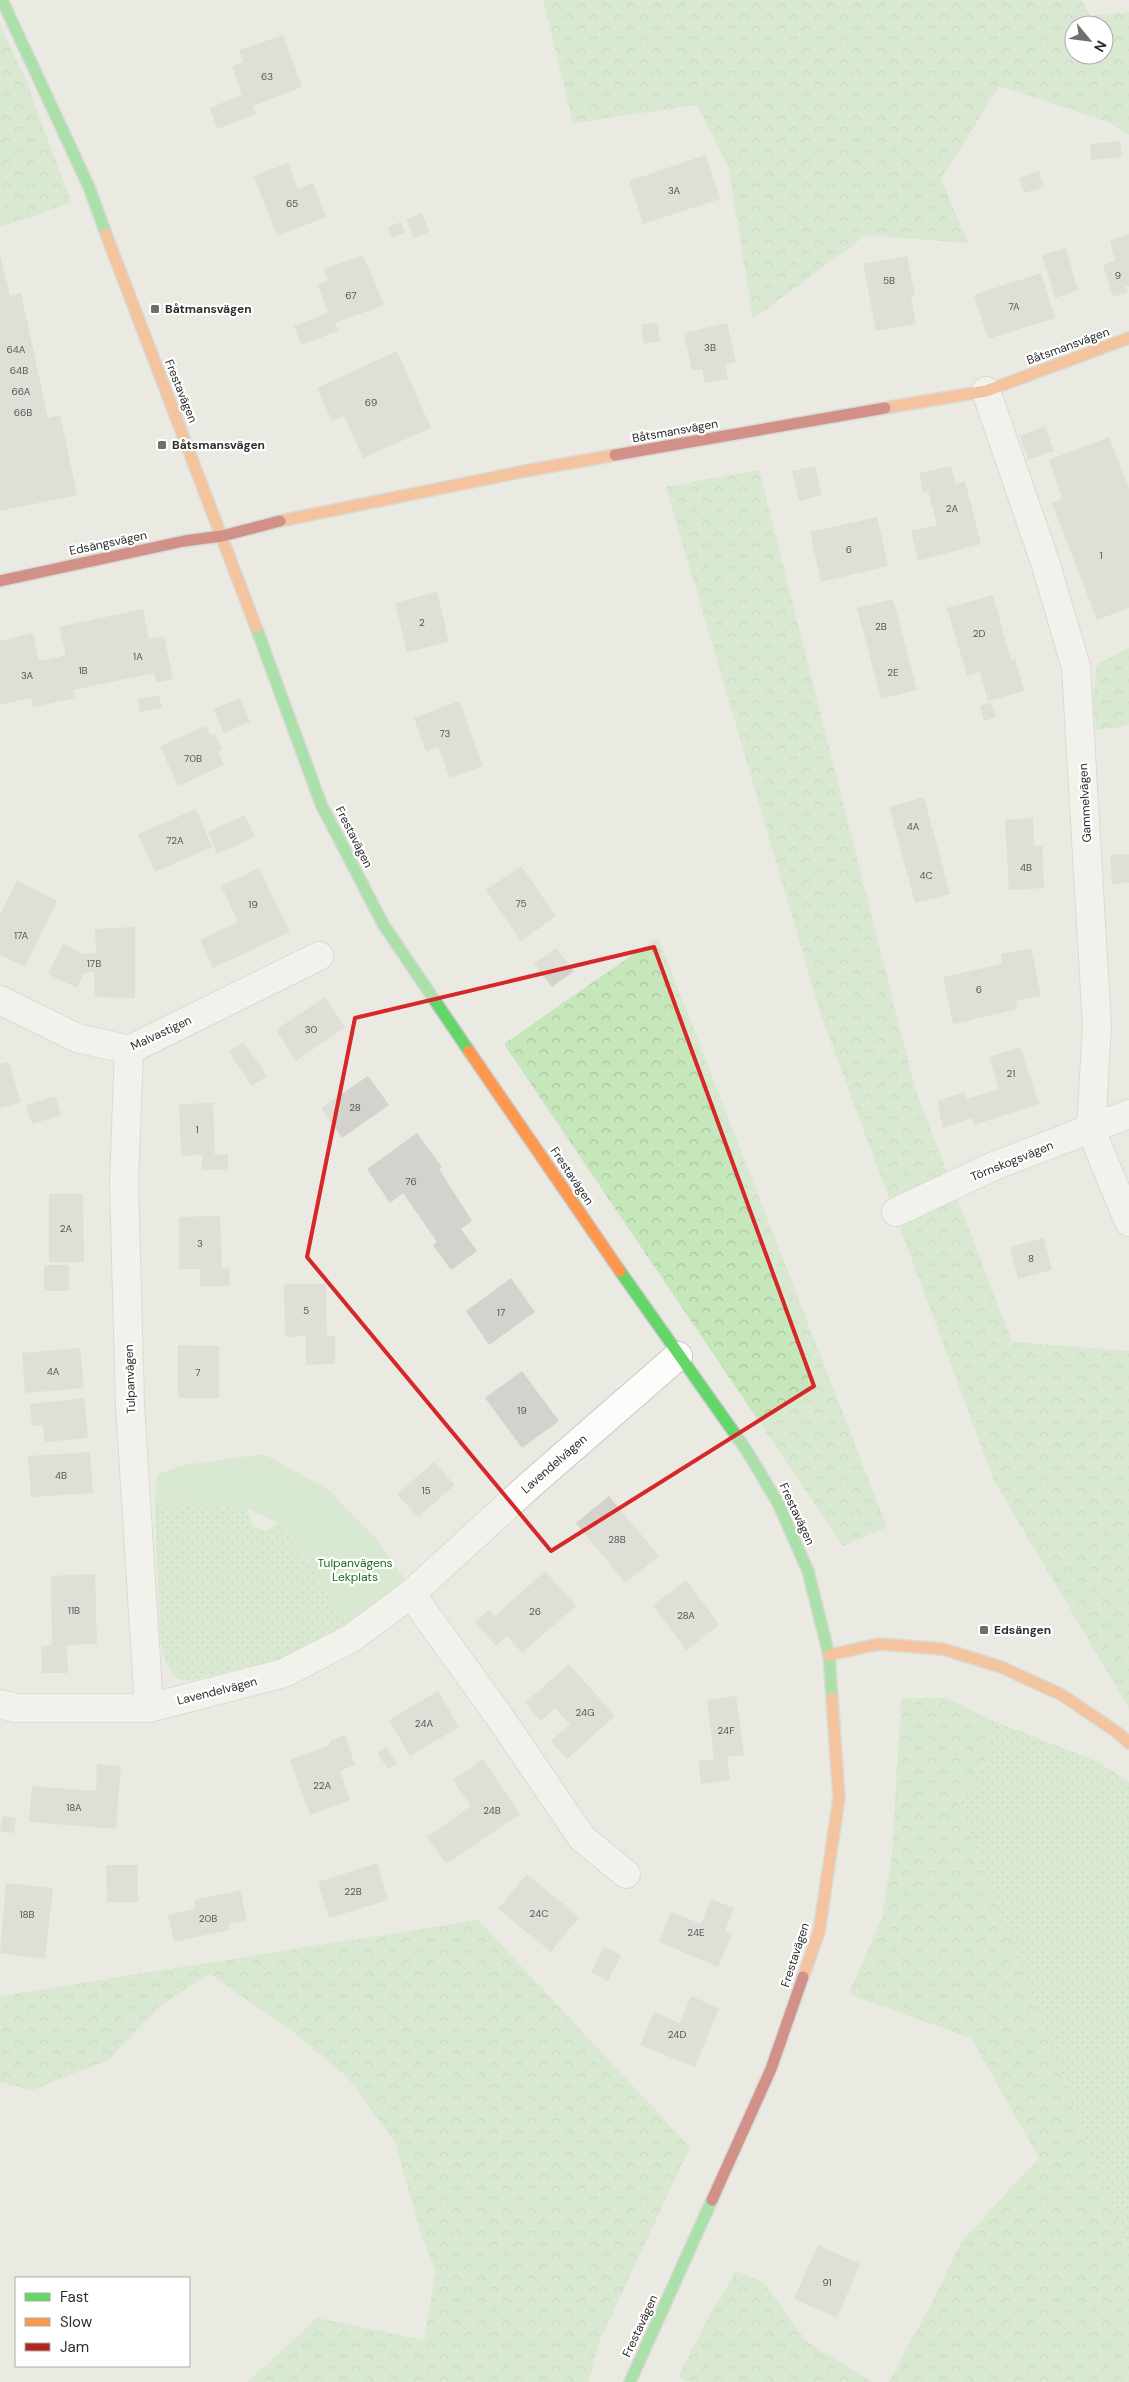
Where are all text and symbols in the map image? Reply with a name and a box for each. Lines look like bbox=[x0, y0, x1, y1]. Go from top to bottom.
north arrow bbox=[1064, 15, 1114, 65]
text: N bbox=[1090, 37, 1111, 55]
house number: 63 bbox=[261, 70, 273, 83]
house number: 3A bbox=[668, 184, 680, 197]
house number: 65 bbox=[286, 197, 298, 210]
house number: 9 bbox=[1115, 269, 1121, 282]
house number: 5B bbox=[883, 274, 895, 287]
house number: 67 bbox=[345, 289, 357, 302]
house number: 7A bbox=[1008, 300, 1020, 313]
place label: Båtmansvägen bbox=[165, 301, 252, 317]
marker: Båtmansvägen bbox=[149, 303, 161, 315]
street label: Båtsmansvägen bbox=[1024, 324, 1112, 368]
house number: 3B bbox=[704, 341, 716, 354]
house number: 64A bbox=[7, 343, 26, 356]
street label: Frestavägen bbox=[161, 357, 201, 425]
house number: 64B bbox=[10, 364, 28, 377]
house number: 66A bbox=[12, 385, 31, 398]
house number: 69 bbox=[365, 396, 377, 409]
house number: 66B bbox=[14, 406, 32, 419]
street label: Båtsmansvägen bbox=[631, 416, 719, 446]
place label: Båtsmansvägen bbox=[172, 437, 265, 453]
marker: Båtsmansvägen bbox=[156, 439, 168, 451]
house number: 2A bbox=[946, 502, 959, 515]
street label: Edsängsvägen bbox=[68, 527, 148, 559]
house number: 6 bbox=[846, 543, 852, 556]
house number: 1 bbox=[1099, 549, 1103, 562]
house number: 2 bbox=[419, 616, 425, 629]
house number: 2B bbox=[875, 620, 887, 633]
house number: 2D bbox=[973, 627, 985, 640]
house number: 1A bbox=[133, 650, 143, 663]
house number: 1B bbox=[78, 664, 88, 677]
house number: 2E bbox=[887, 666, 899, 679]
house number: 3A bbox=[21, 669, 33, 682]
house number: 73 bbox=[440, 727, 451, 740]
house number: 70B bbox=[184, 752, 202, 765]
street label: Gammelvägen bbox=[1075, 763, 1095, 843]
street label: Frestavägen bbox=[332, 804, 376, 871]
house number: 4A bbox=[907, 820, 920, 833]
house number: 72A bbox=[166, 834, 184, 847]
house number: 4B bbox=[1020, 861, 1032, 874]
house number: 4C bbox=[919, 869, 933, 882]
house number: 75 bbox=[515, 897, 527, 910]
house number: 19 bbox=[248, 898, 258, 911]
house number: 17A bbox=[14, 929, 28, 942]
house number: 17B bbox=[87, 957, 101, 970]
house number: 6 bbox=[976, 983, 982, 996]
street label: Malvastigen bbox=[128, 1012, 194, 1054]
house number: 30 bbox=[305, 1023, 318, 1036]
house number: 21 bbox=[1007, 1067, 1015, 1080]
house number: 28 bbox=[349, 1101, 361, 1114]
house number: 1 bbox=[195, 1123, 199, 1136]
street label: Törnskogsvägen bbox=[968, 1137, 1056, 1185]
street label: Frestavägen bbox=[547, 1144, 597, 1208]
house number: 76 bbox=[405, 1175, 417, 1188]
house number: 2A bbox=[60, 1222, 73, 1235]
house number: 3 bbox=[197, 1237, 203, 1250]
house number: 8 bbox=[1028, 1252, 1034, 1265]
house number: 5 bbox=[303, 1304, 309, 1317]
house number: 17 bbox=[497, 1306, 505, 1319]
street label: Tulpanvägen bbox=[121, 1344, 139, 1414]
house number: 4A bbox=[47, 1365, 60, 1378]
house number: 7 bbox=[195, 1366, 201, 1379]
house number: 19 bbox=[517, 1404, 527, 1417]
street label: Lavendelvägen bbox=[518, 1431, 590, 1497]
house number: 4B bbox=[55, 1469, 67, 1482]
street label: Frestavägen bbox=[776, 1480, 818, 1548]
house number: 15 bbox=[421, 1484, 431, 1497]
house number: 28B bbox=[608, 1533, 626, 1546]
park label: Tulpanvägens Lekplats bbox=[317, 1555, 393, 1585]
house number: 11B bbox=[68, 1604, 80, 1617]
house number: 26 bbox=[529, 1605, 541, 1618]
house number: 28A bbox=[677, 1609, 695, 1622]
place label: Edsängen bbox=[994, 1622, 1051, 1638]
marker: Edsängen bbox=[978, 1624, 990, 1636]
street label: Lavendelvägen bbox=[175, 1673, 259, 1709]
house number: 24G bbox=[575, 1706, 595, 1719]
house number: 24A bbox=[415, 1717, 434, 1730]
house number: 24F bbox=[717, 1724, 735, 1737]
house number: 22A bbox=[313, 1779, 331, 1792]
house number: 18A bbox=[66, 1801, 82, 1814]
house number: 24B bbox=[483, 1804, 501, 1817]
house number: 22B bbox=[344, 1885, 362, 1898]
house number: 24C bbox=[530, 1907, 548, 1920]
house number: 18B bbox=[19, 1908, 35, 1921]
house number: 20B bbox=[199, 1912, 217, 1925]
street label: Frestavägen bbox=[777, 1921, 813, 1989]
house number: 24E bbox=[687, 1926, 705, 1939]
house number: 24D bbox=[668, 2028, 686, 2041]
house number: 91 bbox=[822, 2276, 832, 2289]
legend bbox=[15, 2277, 190, 2367]
text: Fast bbox=[60, 2287, 89, 2307]
street label: Frestavägen bbox=[619, 2292, 661, 2360]
text: Slow bbox=[60, 2312, 93, 2332]
text: Jam bbox=[60, 2337, 89, 2357]

